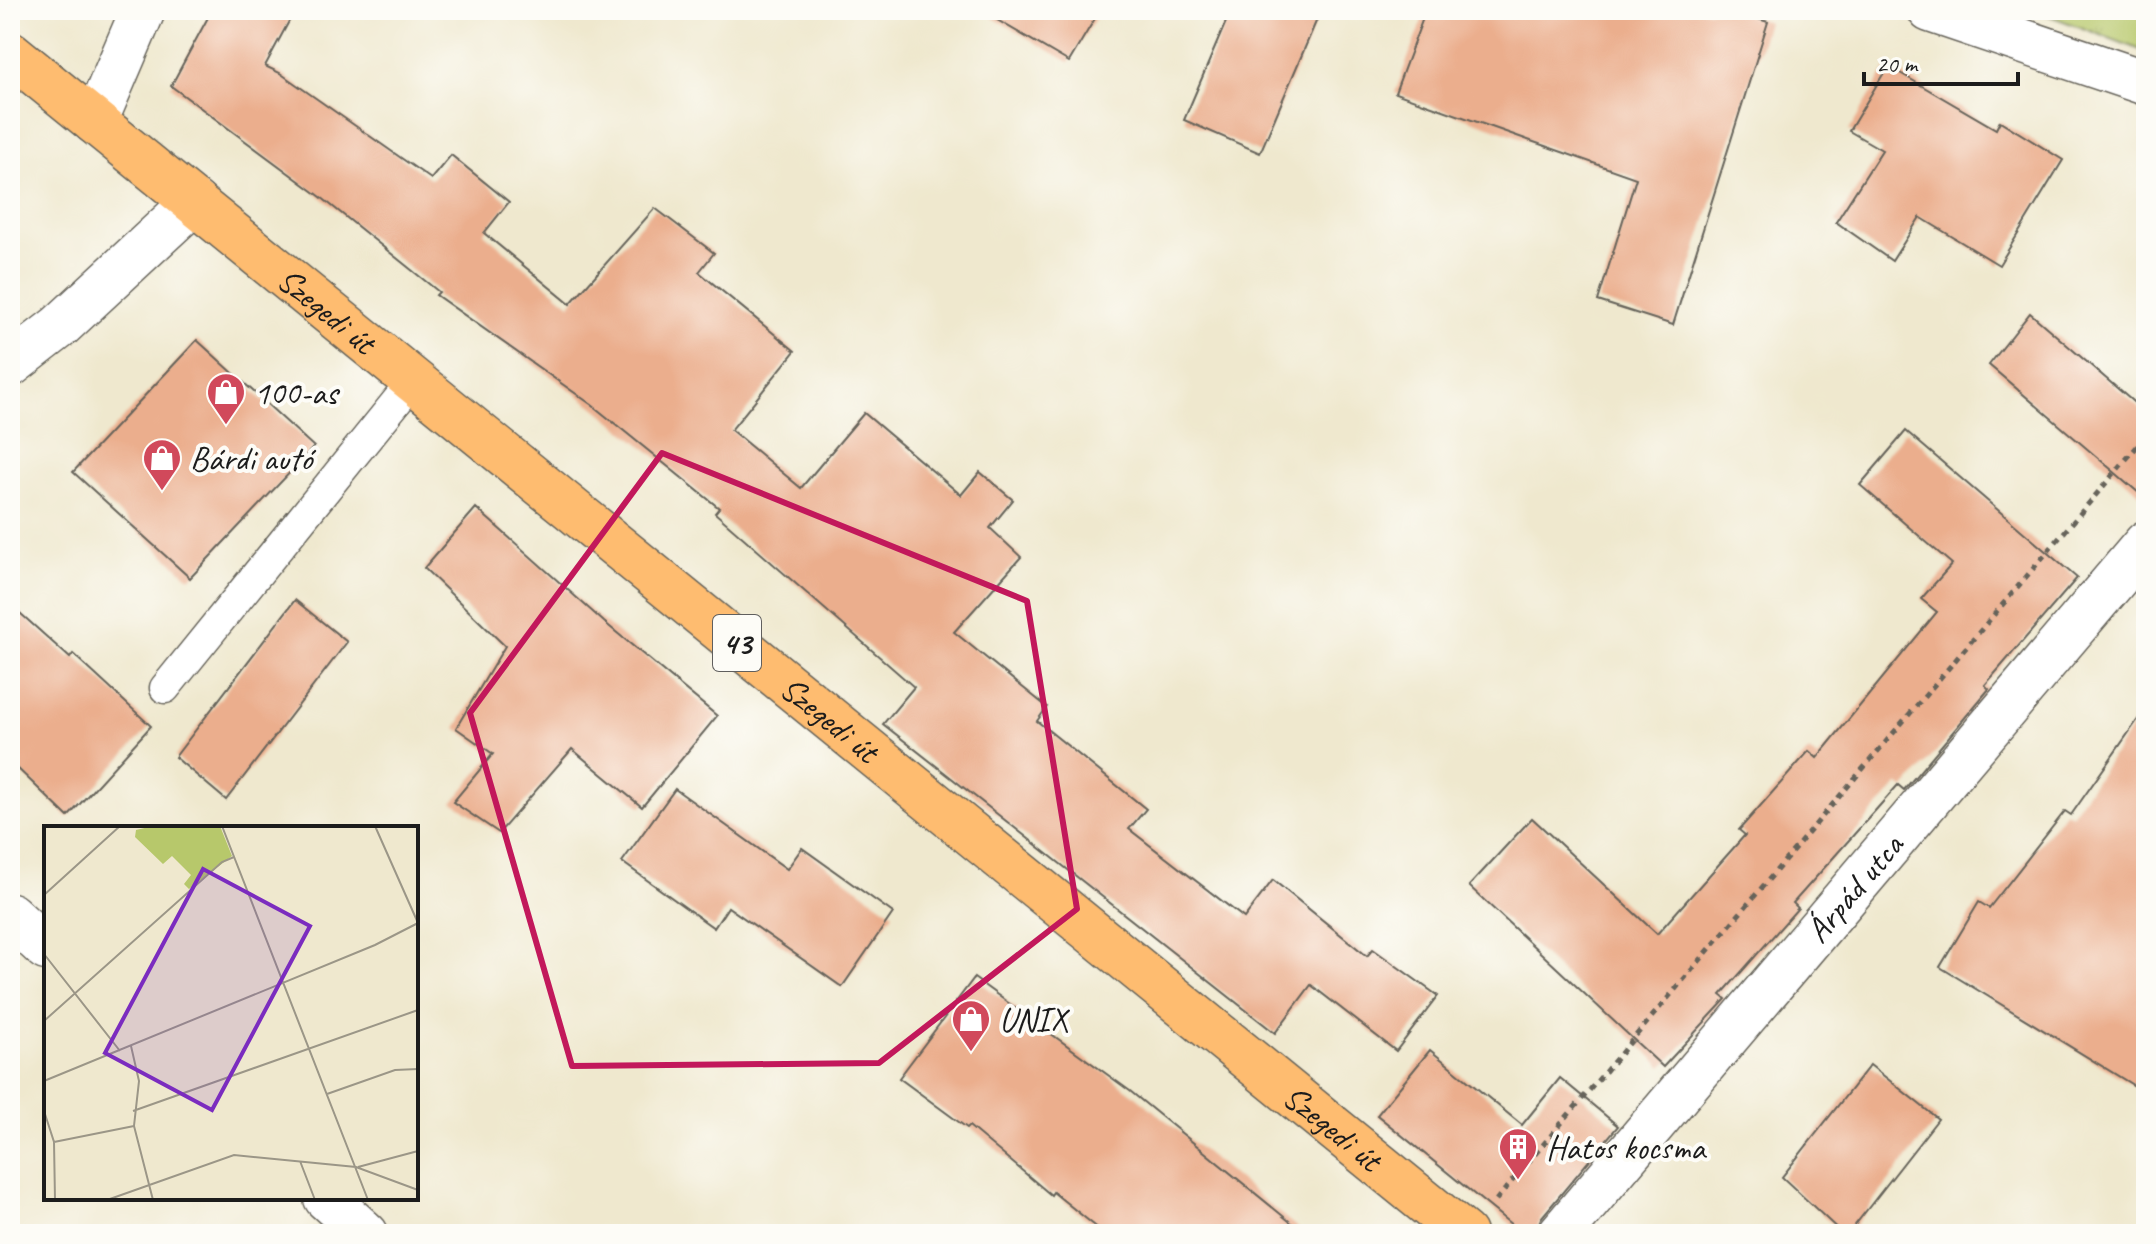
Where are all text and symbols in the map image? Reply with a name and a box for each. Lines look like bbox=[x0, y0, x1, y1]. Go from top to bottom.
scale bar bbox=[1864, 36, 2018, 86]
text: 20 m bbox=[1876, 49, 1919, 79]
street label: Szegedi út bbox=[269, 258, 387, 365]
shop icon: 100-as bbox=[205, 371, 247, 426]
place label: 100-as bbox=[254, 371, 341, 414]
shop icon: Bárdi autó bbox=[141, 437, 183, 492]
place label: Bárdi autó bbox=[190, 437, 317, 480]
road number: 43 bbox=[713, 615, 761, 671]
street label: Szegedi út bbox=[772, 666, 890, 774]
street label: Árpád utca bbox=[1796, 823, 1913, 951]
inset map bbox=[44, 826, 418, 1200]
shop icon: UNIX bbox=[950, 998, 992, 1053]
place label: UNIX bbox=[999, 998, 1071, 1041]
street label: Szegedi út bbox=[1275, 1075, 1393, 1182]
building icon: Hatos kocsma bbox=[1497, 1126, 1539, 1181]
place label: Hatos kocsma bbox=[1546, 1126, 1707, 1169]

